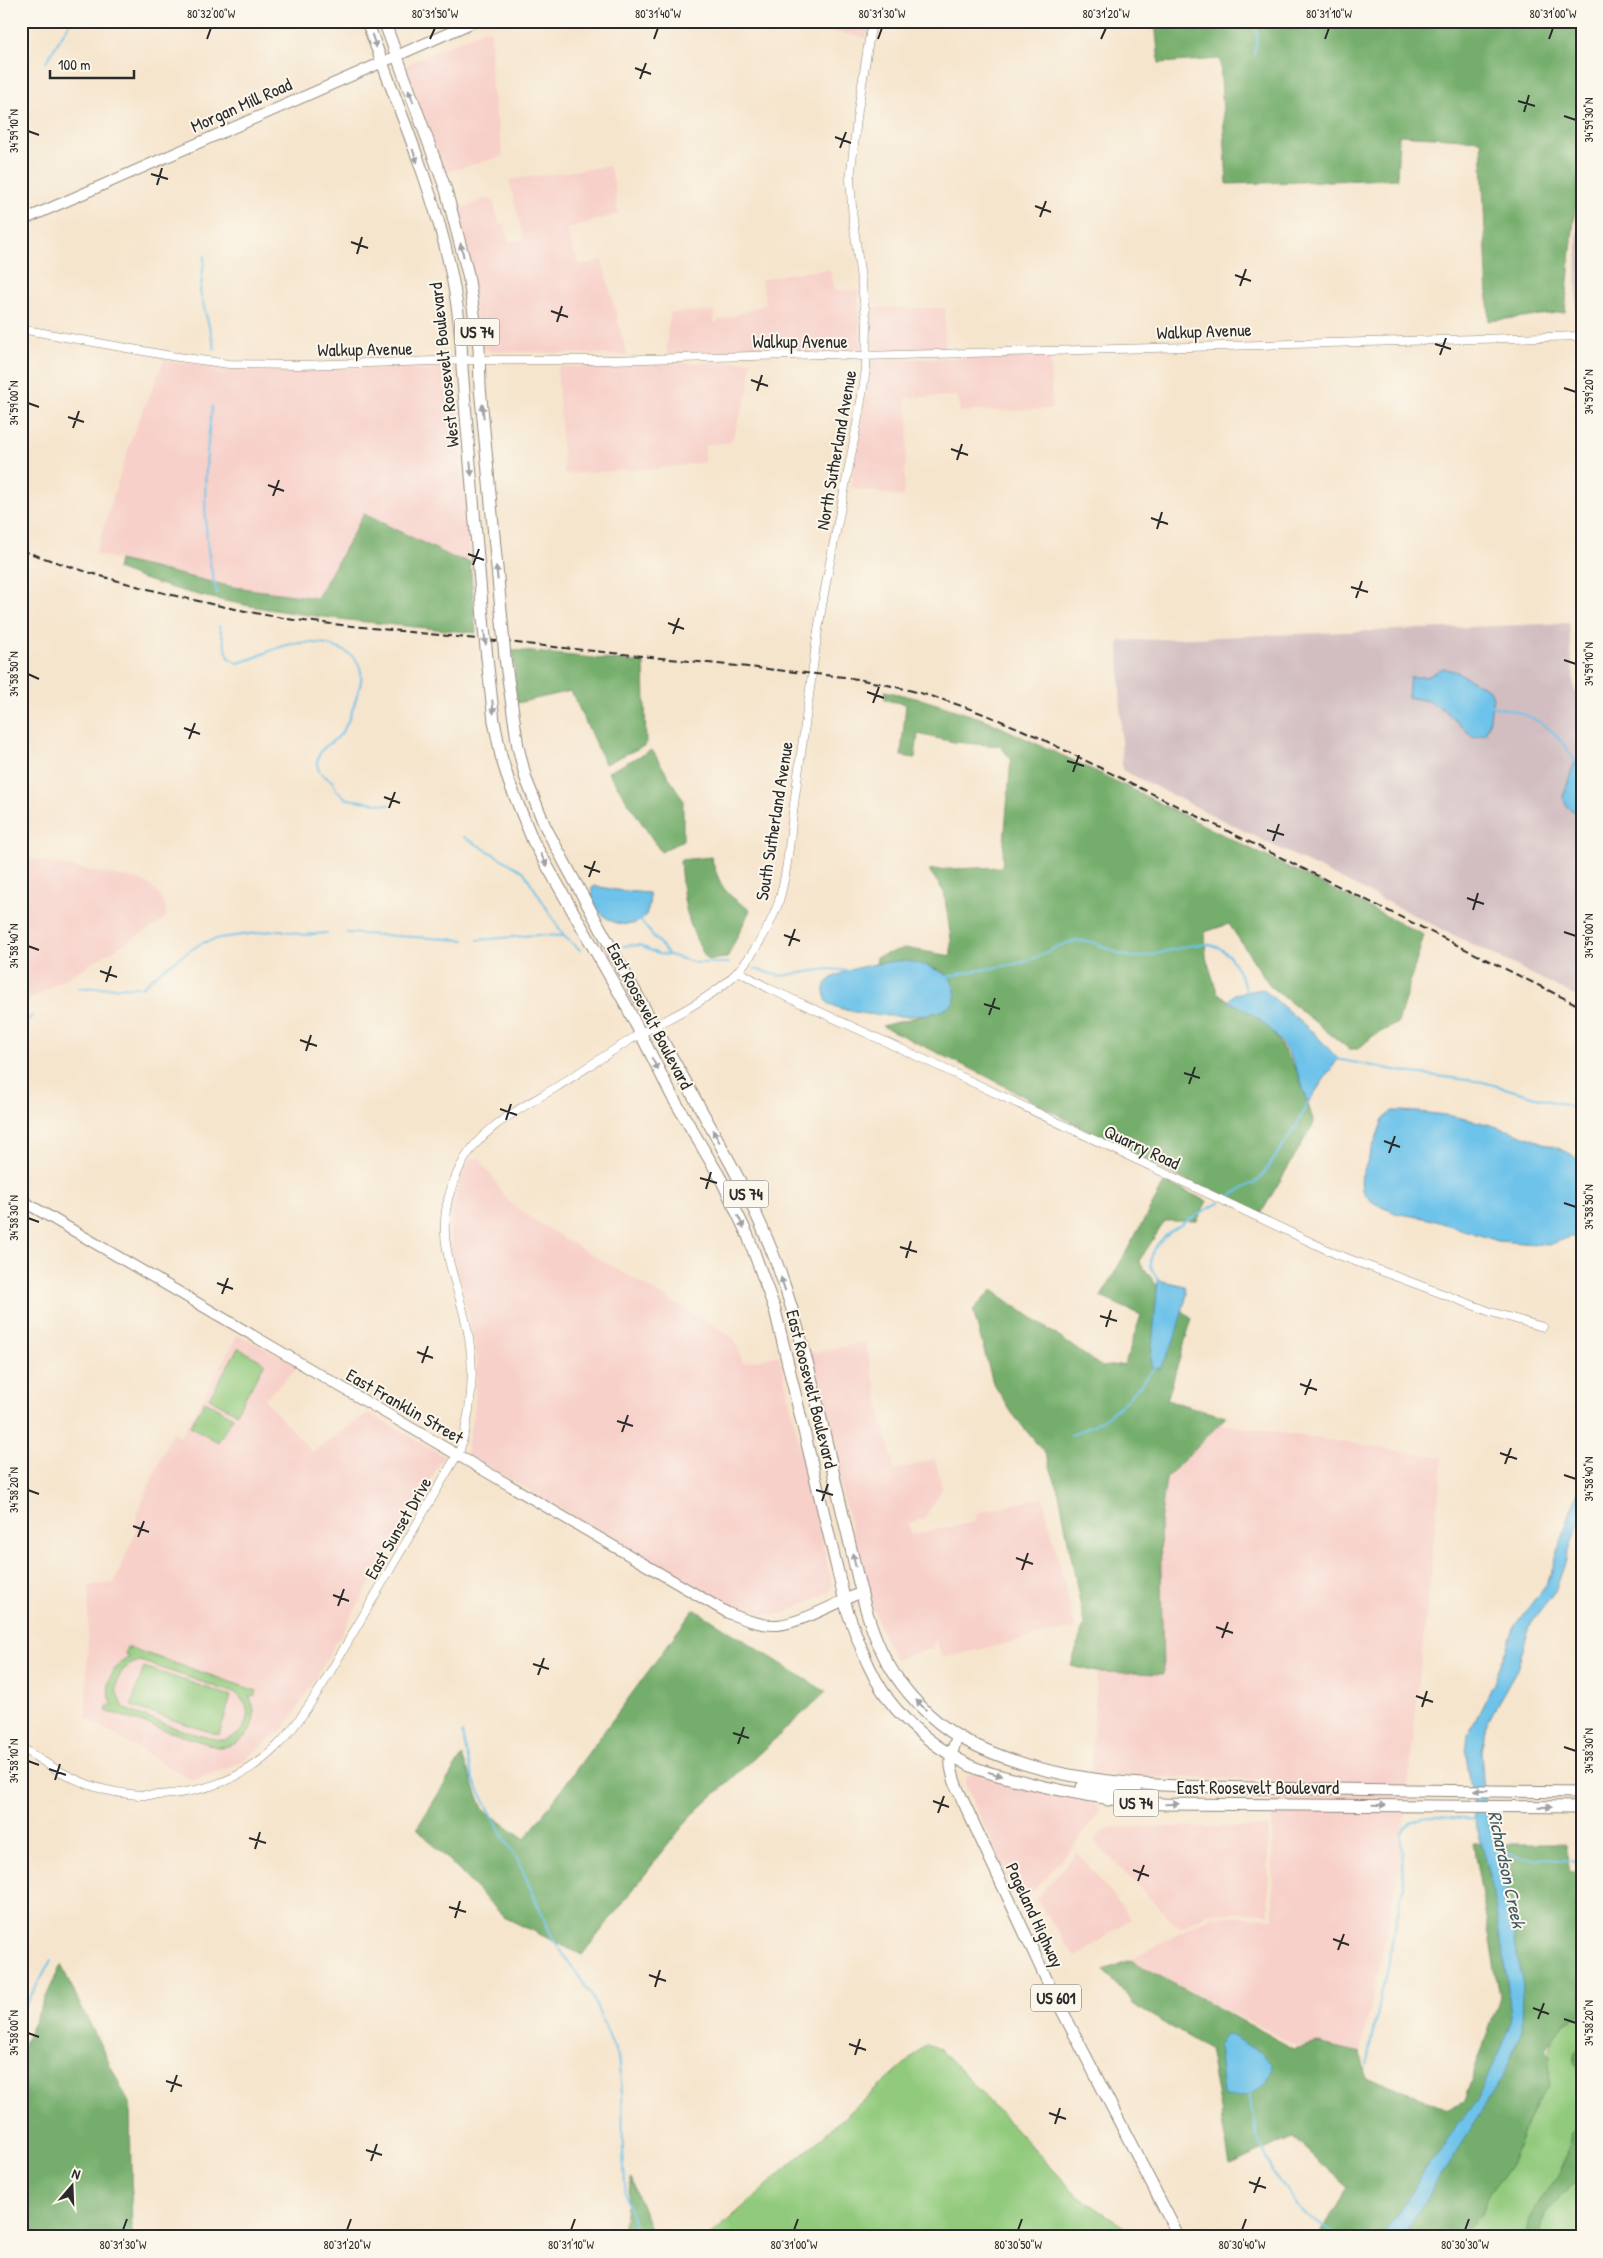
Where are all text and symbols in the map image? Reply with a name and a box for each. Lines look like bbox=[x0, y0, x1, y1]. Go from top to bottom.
text: 80°32'00"W bbox=[187, 5, 236, 22]
text: 80°31'50"W bbox=[412, 5, 459, 22]
text: 80°31'40"W bbox=[635, 5, 682, 22]
text: 80°31'30"W bbox=[859, 5, 906, 22]
text: 80°31'20"W bbox=[1082, 5, 1130, 22]
text: 80°31'10"W bbox=[1306, 5, 1353, 22]
text: 80°31'00"W bbox=[1530, 5, 1577, 22]
one-way arrow bbox=[370, 34, 378, 49]
scale bar bbox=[50, 48, 134, 80]
text: 100 m bbox=[58, 54, 91, 75]
street label: Morgan Mill Road bbox=[186, 72, 296, 138]
one-way arrow bbox=[407, 88, 415, 103]
text: 34°59'30"N bbox=[1580, 98, 1597, 142]
text: 34°59'10"N bbox=[5, 109, 22, 153]
one-way arrow bbox=[412, 149, 419, 164]
one-way arrow bbox=[458, 242, 466, 257]
street label: West Roosevelt Boulevard bbox=[423, 281, 465, 449]
street label: Walkup Avenue bbox=[1156, 317, 1252, 345]
road number: US 74 bbox=[454, 318, 500, 346]
street label: Walkup Avenue bbox=[752, 329, 848, 354]
street label: Walkup Avenue bbox=[317, 336, 413, 362]
street label: North Sutherland Avenue bbox=[810, 368, 862, 532]
text: 34°59'20"N bbox=[1580, 369, 1597, 415]
text: 34°59'00"N bbox=[5, 381, 22, 425]
one-way arrow bbox=[479, 402, 487, 418]
one-way arrow bbox=[467, 462, 475, 478]
one-way arrow bbox=[493, 564, 501, 580]
one-way arrow bbox=[481, 631, 489, 647]
text: 34°59'10"N bbox=[1580, 642, 1597, 686]
text: 34°58'50"N bbox=[5, 651, 22, 697]
one-way arrow bbox=[489, 699, 497, 715]
street label: South Sutherland Avenue bbox=[749, 740, 799, 902]
one-way arrow bbox=[539, 853, 548, 867]
text: 34°59'00"N bbox=[1580, 914, 1597, 958]
text: 34°58'40"N bbox=[5, 924, 22, 968]
street label: East Roosevelt Boulevard bbox=[601, 938, 699, 1094]
one-way arrow bbox=[651, 1057, 659, 1071]
street label: Quarry Road bbox=[1100, 1119, 1184, 1175]
one-way arrow bbox=[712, 1129, 720, 1144]
road number: US 74 bbox=[724, 1180, 768, 1208]
text: 34°58'50"N bbox=[1580, 1184, 1597, 1230]
text: 34°58'30"N bbox=[5, 1195, 22, 1241]
one-way arrow bbox=[737, 1215, 745, 1229]
one-way arrow bbox=[779, 1276, 787, 1291]
street label: East Roosevelt Boulevard bbox=[780, 1307, 844, 1471]
street label: East Franklin Street bbox=[342, 1362, 469, 1450]
text: 34°58'40"N bbox=[1580, 1457, 1597, 1501]
text: 34°58'20"N bbox=[5, 1467, 22, 1513]
street label: East Sunset Drive bbox=[359, 1472, 437, 1584]
one-way arrow bbox=[850, 1552, 858, 1567]
one-way arrow bbox=[915, 1699, 927, 1711]
text: 34°58'30"N bbox=[1580, 1728, 1597, 1774]
text: 34°58'10"N bbox=[5, 1739, 22, 1783]
one-way arrow bbox=[988, 1770, 1003, 1778]
street label: East Roosevelt Boulevard bbox=[1177, 1775, 1339, 1800]
one-way arrow bbox=[1473, 1786, 1489, 1794]
road number: US 74 bbox=[1114, 1790, 1158, 1816]
one-way arrow bbox=[1164, 1800, 1180, 1808]
one-way arrow bbox=[1371, 1801, 1387, 1809]
one-way arrow bbox=[1538, 1803, 1554, 1811]
water label: Richardson Creek bbox=[1482, 1808, 1533, 1932]
street label: Pageland Highway bbox=[1000, 1858, 1070, 1972]
road number: US 601 bbox=[1031, 1985, 1081, 2012]
text: 34°58'20"N bbox=[1580, 2000, 1597, 2046]
text: 34°58'00"N bbox=[5, 2010, 22, 2056]
north arrow bbox=[48, 2160, 98, 2210]
text: N bbox=[70, 2163, 84, 2184]
text: 80°31'30"W bbox=[100, 2236, 147, 2253]
text: 80°31'20"W bbox=[323, 2236, 371, 2253]
text: 80°31'10"W bbox=[548, 2236, 595, 2253]
text: 80°31'00"W bbox=[771, 2236, 818, 2253]
text: 80°30'50"W bbox=[994, 2236, 1042, 2253]
text: 80°30'40"W bbox=[1219, 2236, 1266, 2253]
text: 80°30'30"W bbox=[1441, 2236, 1490, 2253]

